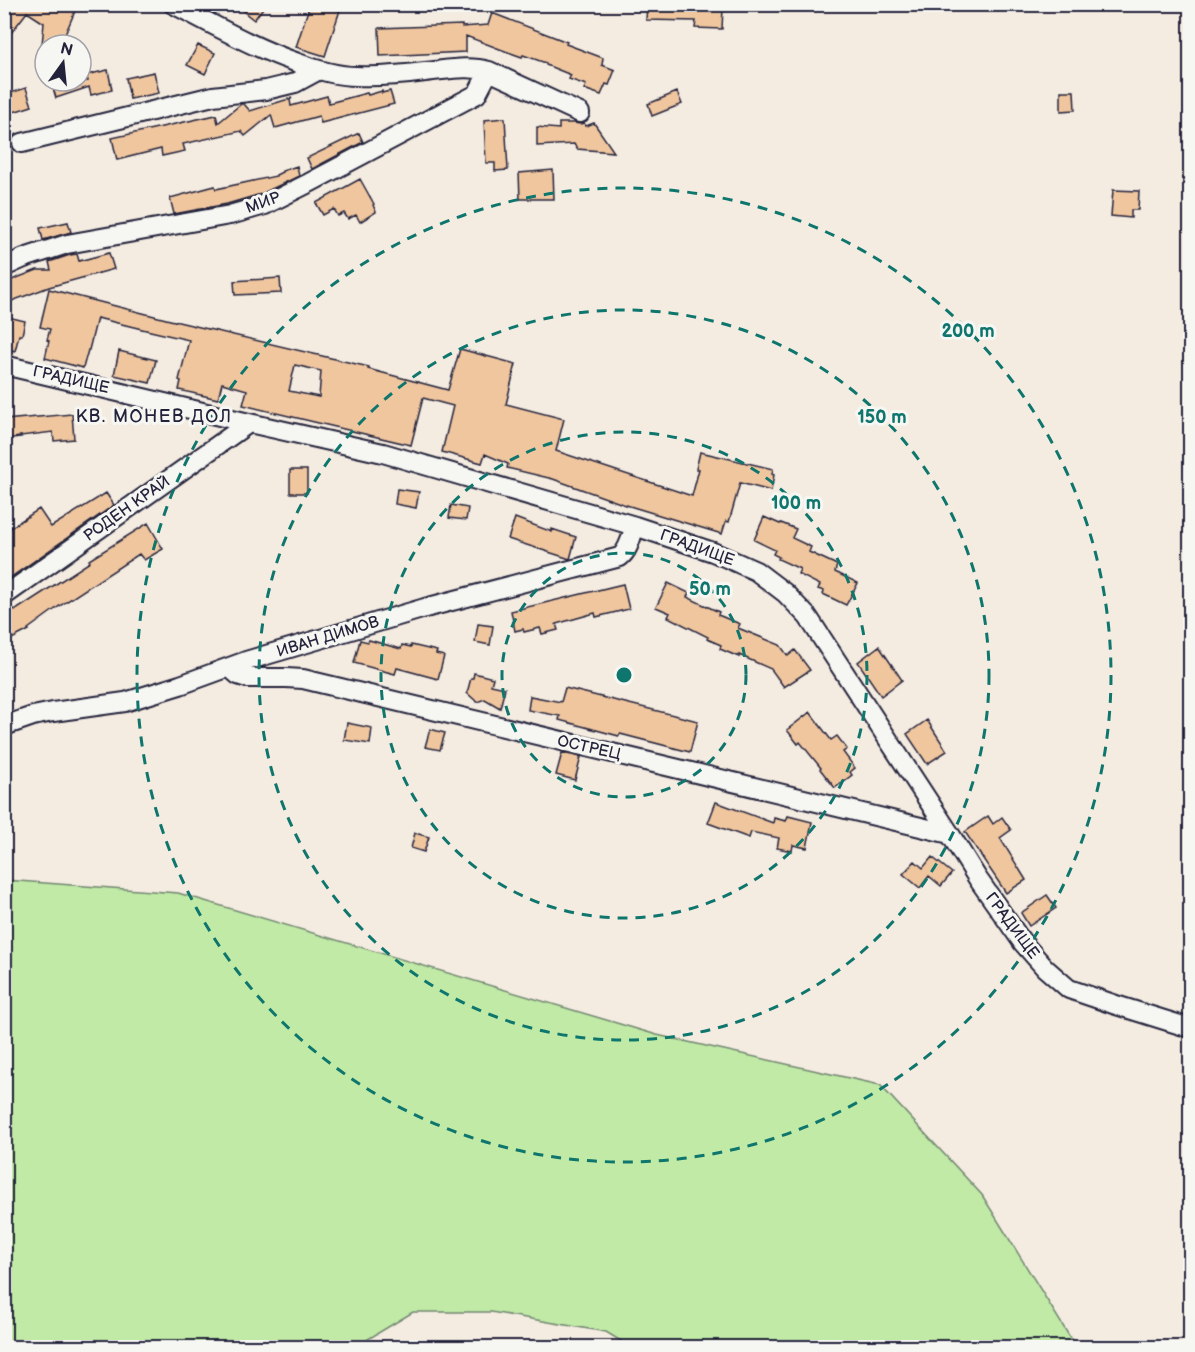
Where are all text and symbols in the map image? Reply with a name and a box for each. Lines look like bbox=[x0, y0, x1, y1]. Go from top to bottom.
north arrow bbox=[33, 33, 93, 93]
text: N bbox=[58, 39, 75, 61]
street label: МИР bbox=[243, 188, 283, 218]
text: 200 m bbox=[941, 321, 995, 342]
street label: ГРАДИЩЕ bbox=[31, 362, 111, 398]
district label: КВ. МОНЕВ ДОЛ bbox=[76, 406, 232, 427]
text: 150 m bbox=[857, 407, 907, 428]
street label: РОДЕН КРАЙ bbox=[80, 472, 174, 546]
text: 100 m bbox=[771, 493, 821, 514]
street label: ГРАДИЩЕ bbox=[657, 526, 737, 570]
text: 50 m bbox=[689, 579, 731, 600]
street label: ИВАН ДИМОВ bbox=[275, 612, 381, 662]
centre of rings bbox=[614, 665, 634, 685]
street label: ОСТРЕЦ bbox=[555, 731, 623, 765]
street label: ГРАДИЩЕ bbox=[981, 889, 1043, 963]

